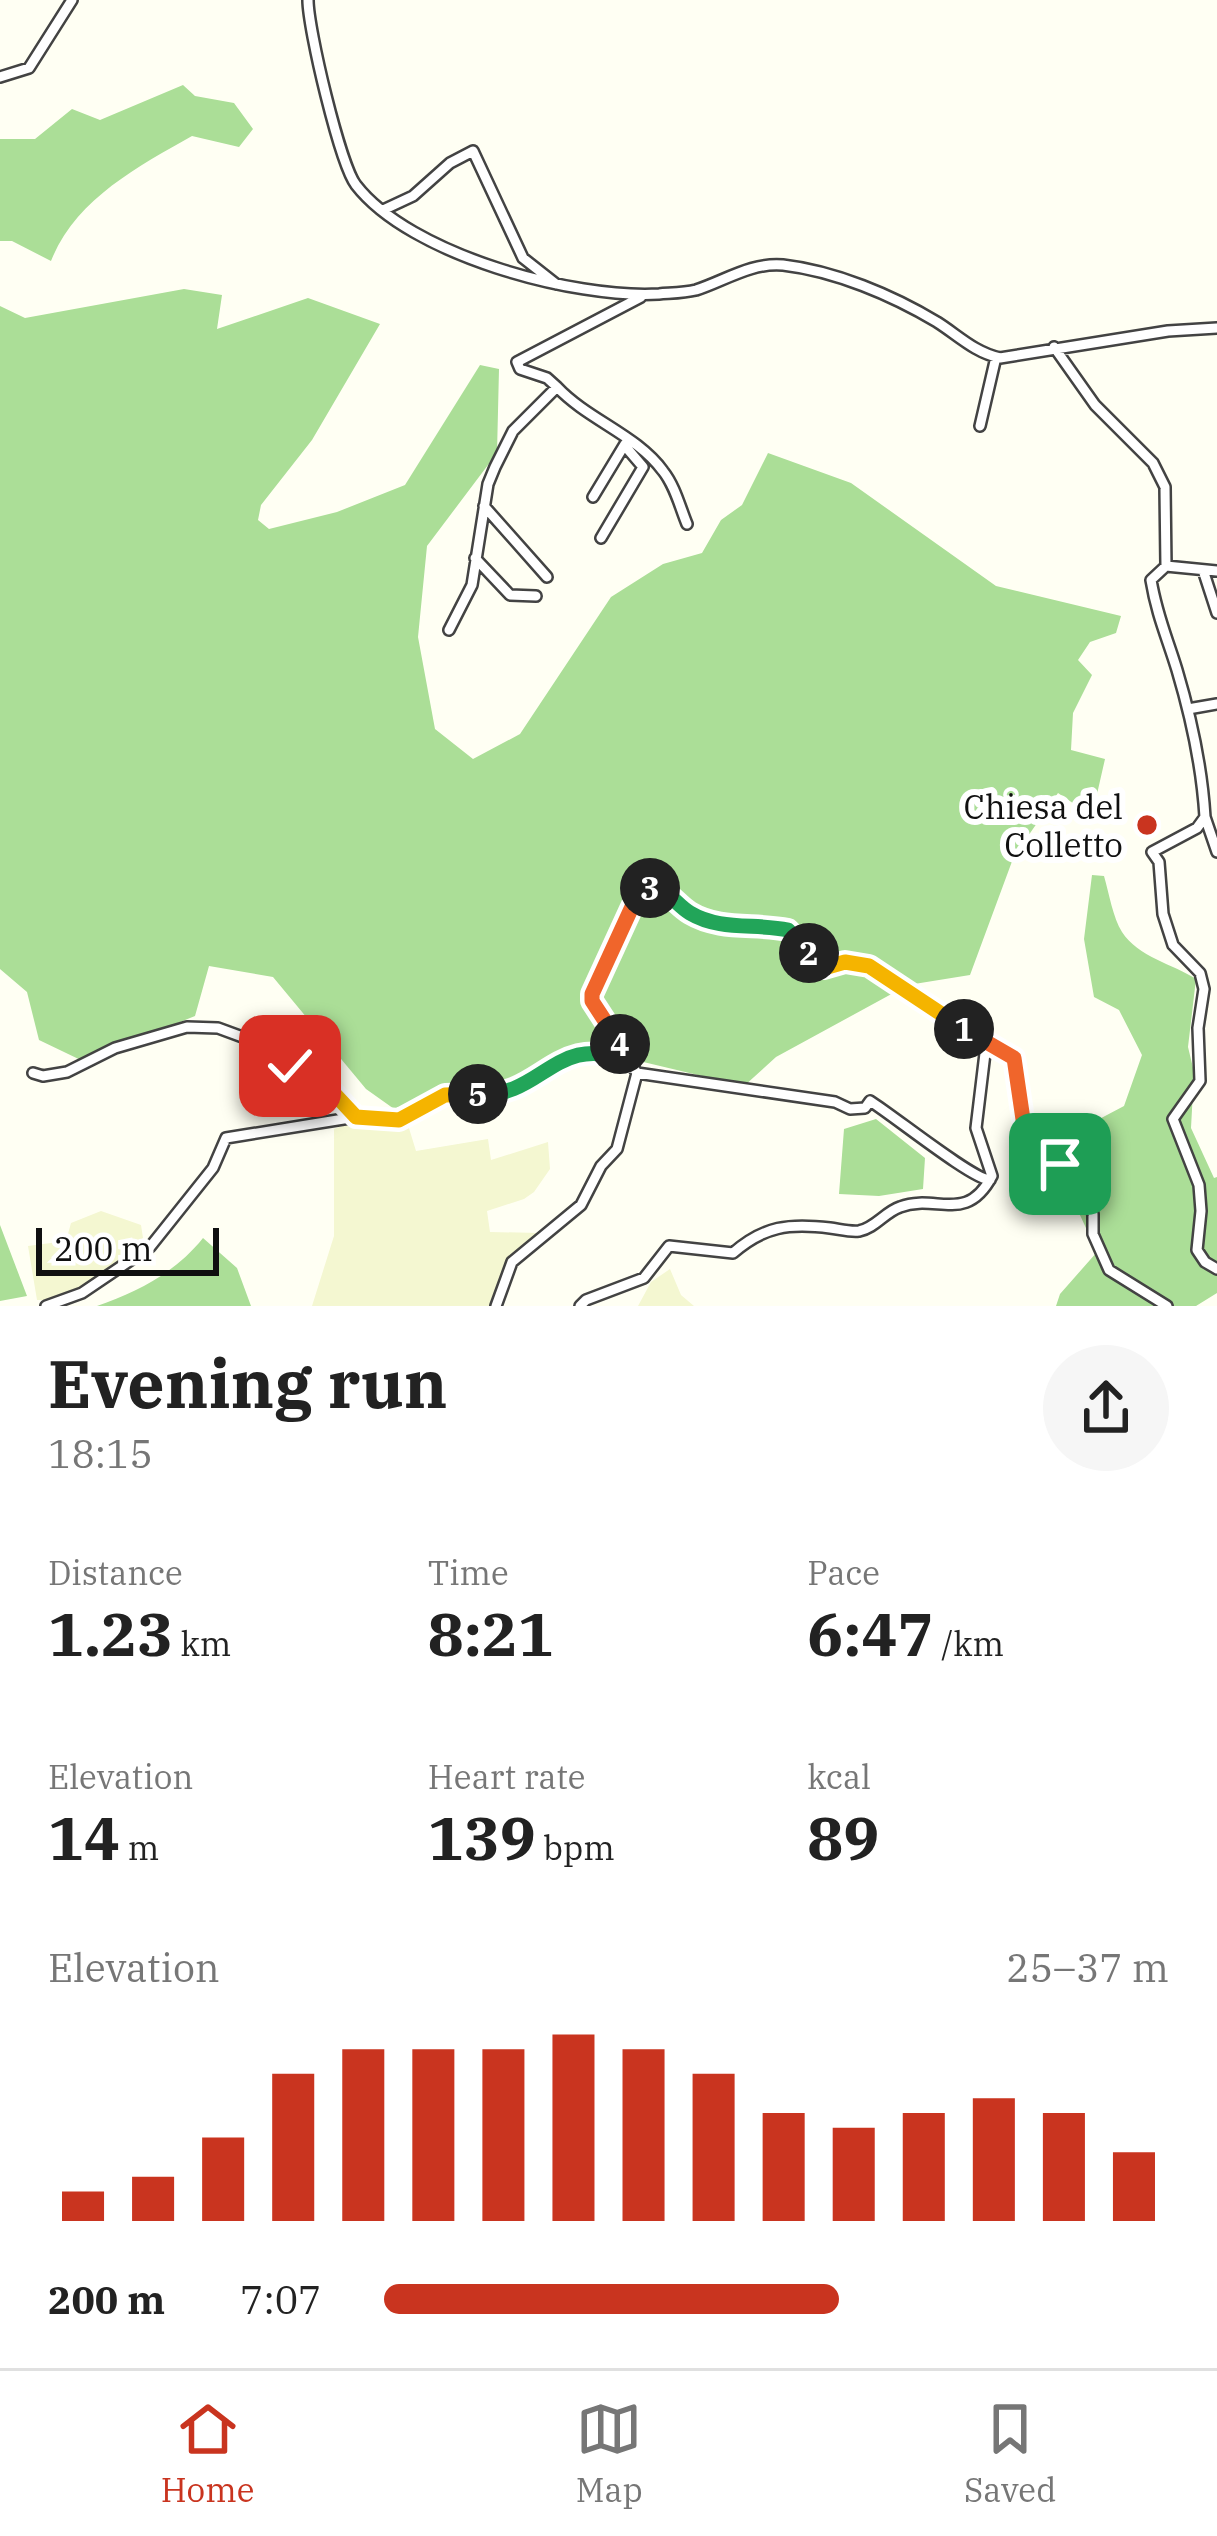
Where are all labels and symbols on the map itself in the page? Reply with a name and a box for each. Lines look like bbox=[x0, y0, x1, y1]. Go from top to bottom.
place label: Chiesa del Colletto bbox=[963, 785, 1123, 866]
marker: Chiesa del Colletto bbox=[1134, 812, 1160, 838]
pin: 3 bbox=[620, 858, 680, 918]
pin: 2 bbox=[779, 923, 839, 983]
pin: 1 bbox=[934, 999, 994, 1059]
pin: 4 bbox=[590, 1014, 650, 1074]
pin bbox=[239, 1015, 341, 1117]
pin: 5 bbox=[448, 1064, 508, 1124]
pin bbox=[1009, 1113, 1111, 1215]
scale bar bbox=[36, 1222, 219, 1275]

